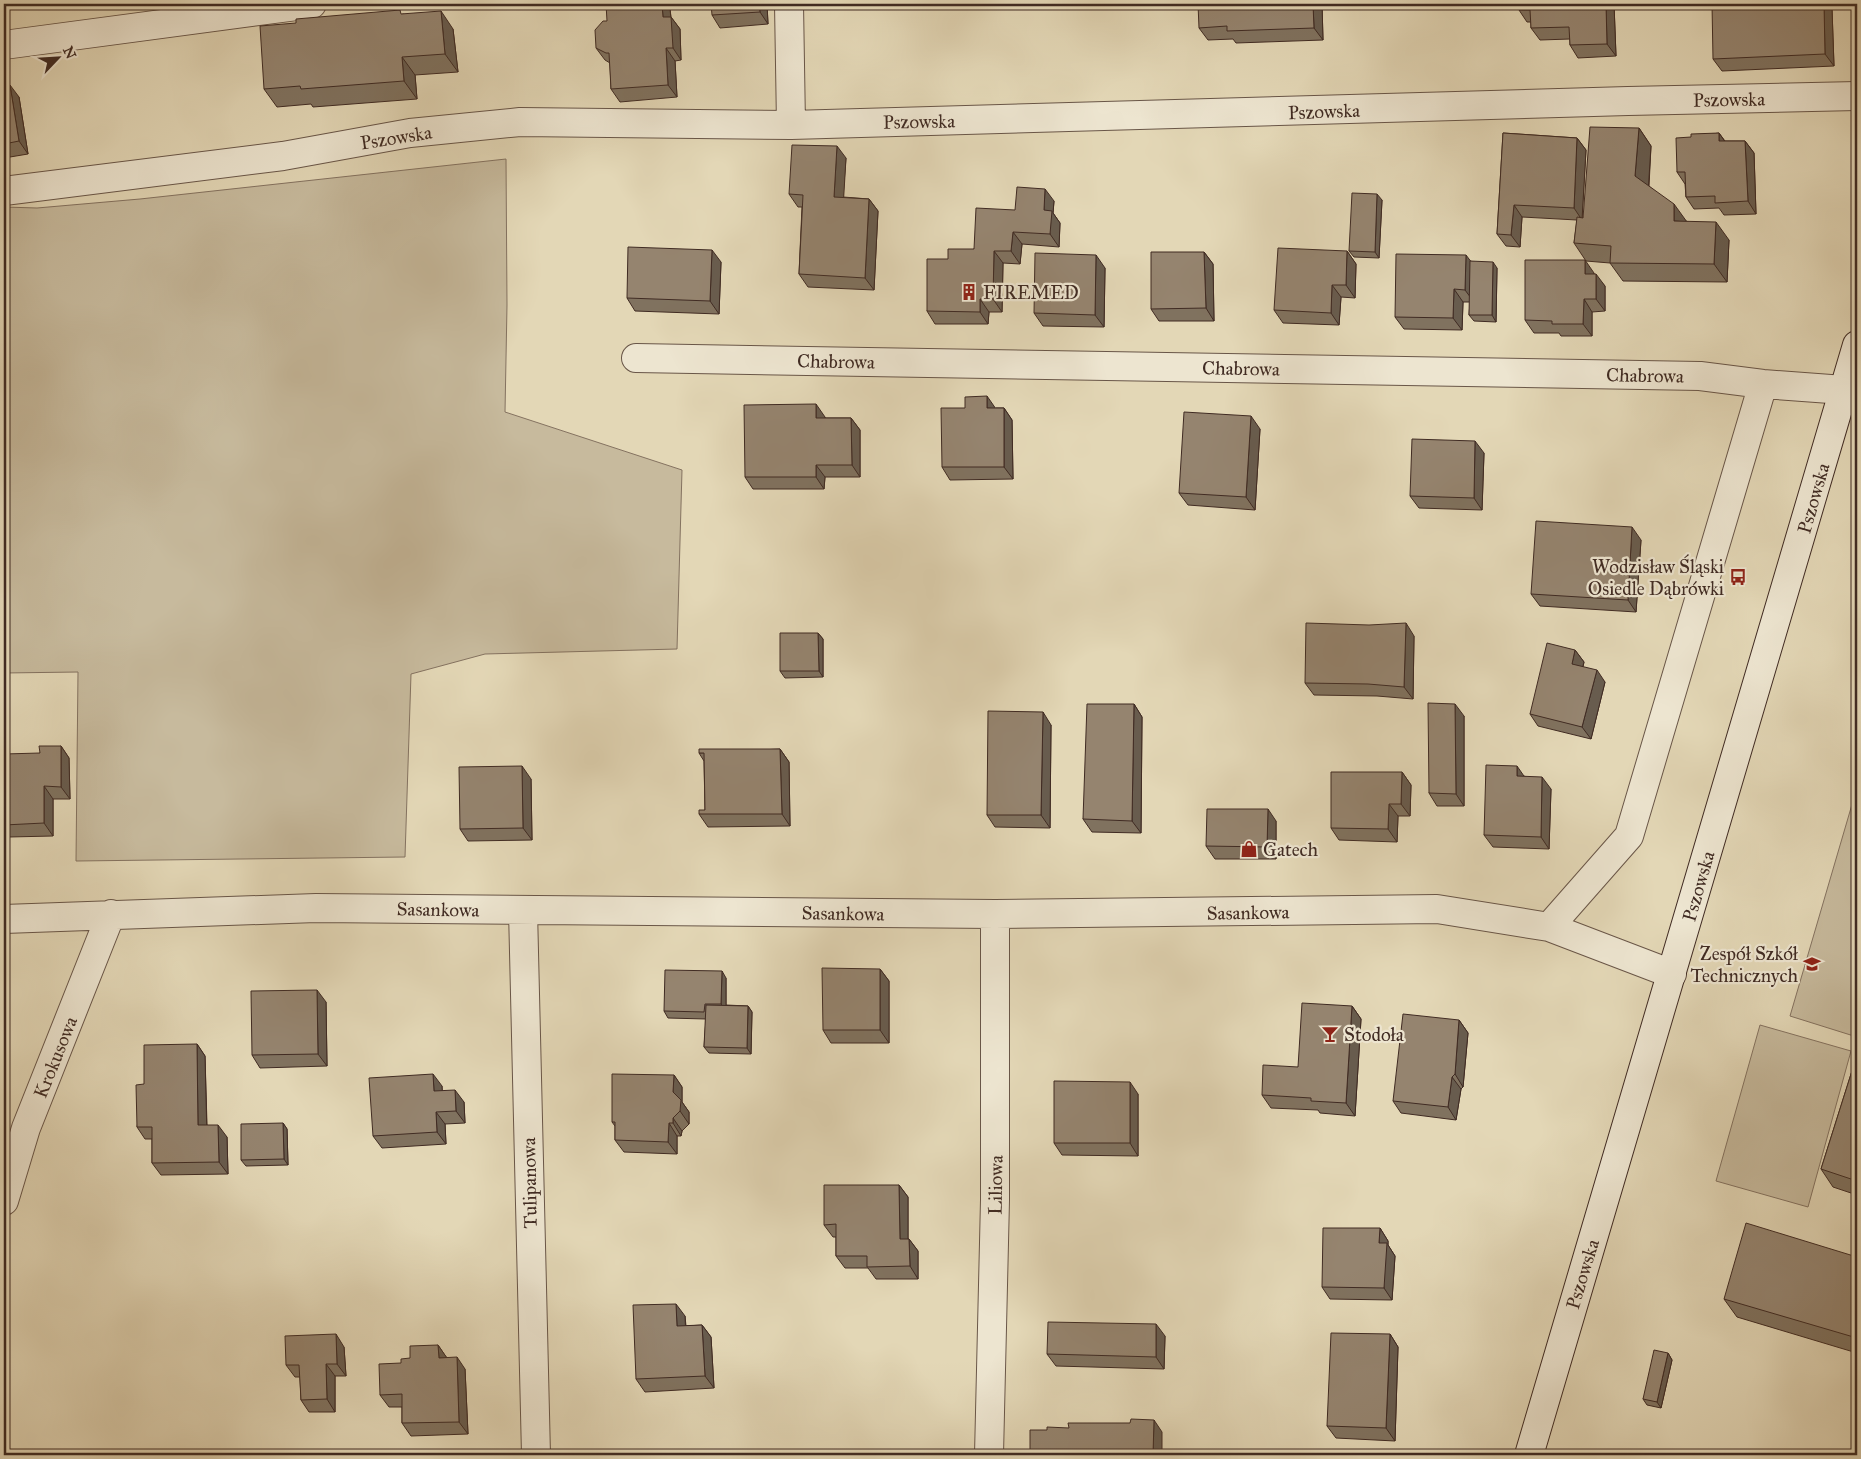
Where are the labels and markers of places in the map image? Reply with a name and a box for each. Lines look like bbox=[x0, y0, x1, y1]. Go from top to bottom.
place label: FIREMED bbox=[983, 281, 1079, 304]
building icon: FIREMED bbox=[959, 282, 979, 302]
place label: Wodzisław Śląski Osiedle Dąbrówki bbox=[1588, 554, 1724, 600]
bus stop icon: Wodzisław Śląski Osiedle Dąbrówki bbox=[1728, 567, 1748, 587]
place label: Gatech bbox=[1263, 838, 1319, 861]
shop icon: Gatech bbox=[1239, 839, 1259, 859]
place label: Zespół Szkół Technicznych bbox=[1691, 942, 1799, 987]
school or university icon: Zespół Szkół Technicznych bbox=[1802, 954, 1822, 974]
place label: Stodoła bbox=[1344, 1023, 1405, 1046]
bar icon: Stodoła bbox=[1320, 1024, 1340, 1044]

